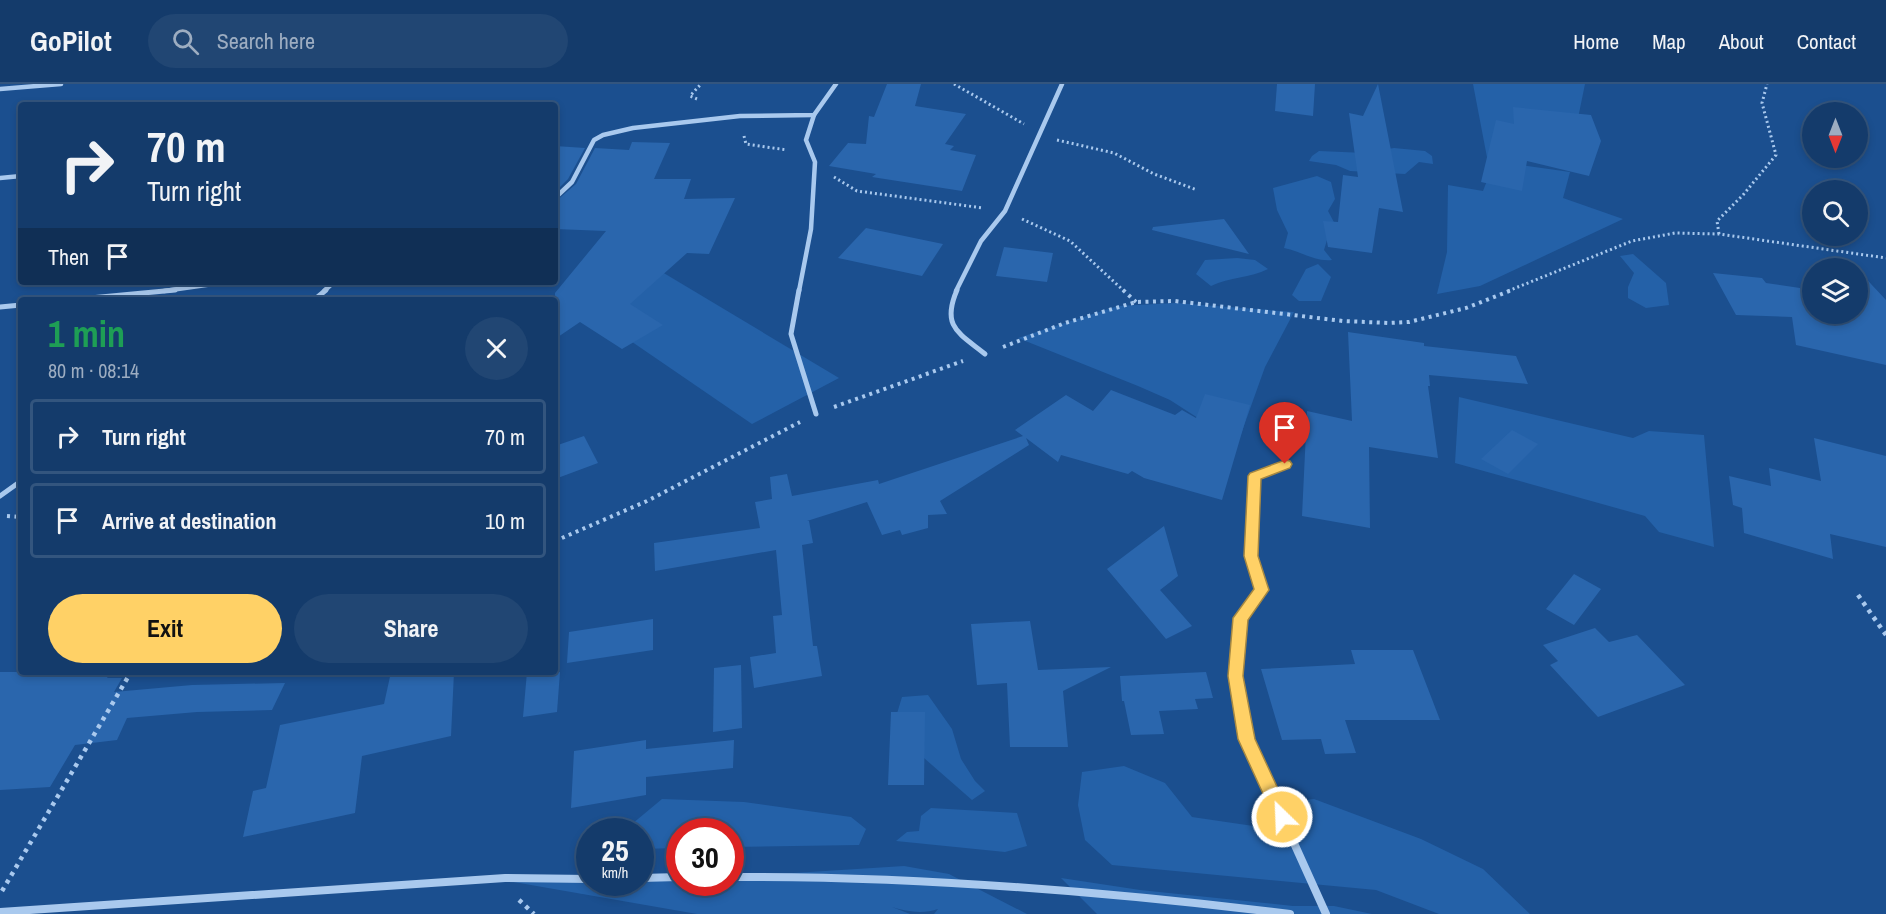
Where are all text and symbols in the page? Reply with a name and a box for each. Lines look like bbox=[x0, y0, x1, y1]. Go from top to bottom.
search box bbox=[148, 14, 568, 68]
text: GoPilot bbox=[30, 22, 112, 60]
icon: search bbox=[169, 25, 202, 58]
text: Search here bbox=[217, 26, 315, 56]
text: Home bbox=[1573, 27, 1619, 56]
text: Map bbox=[1652, 27, 1686, 56]
text: About bbox=[1719, 27, 1764, 56]
text: Contact bbox=[1797, 27, 1856, 56]
north arrow bbox=[1802, 102, 1868, 168]
map controls bbox=[1802, 102, 1868, 324]
text: 70 m bbox=[147, 119, 226, 175]
icon: right bbox=[48, 126, 126, 204]
text: Turn right bbox=[147, 173, 241, 209]
button: search bbox=[1802, 180, 1868, 246]
icon: arrive bbox=[101, 240, 134, 273]
text: Then bbox=[48, 242, 89, 272]
button: layers bbox=[1802, 258, 1868, 324]
text: 1 min bbox=[48, 310, 125, 358]
button: close bbox=[465, 317, 528, 380]
text: 80 m · 08:14 bbox=[48, 357, 139, 384]
pin bbox=[1259, 402, 1310, 464]
icon: arrive bbox=[1268, 411, 1301, 444]
icon: right bbox=[51, 420, 84, 453]
text: Turn right bbox=[102, 422, 186, 452]
text: 70 m bbox=[485, 422, 525, 452]
icon: arrive bbox=[51, 504, 84, 537]
text: Arrive at destination bbox=[102, 506, 276, 536]
text: 10 m bbox=[485, 506, 525, 536]
button: Exit bbox=[48, 594, 282, 663]
button: Share bbox=[294, 594, 528, 663]
position arrow bbox=[1250, 785, 1314, 849]
speed limit sign: 30 bbox=[666, 818, 744, 896]
text: 25 bbox=[601, 830, 629, 870]
text: km/h bbox=[602, 862, 628, 883]

